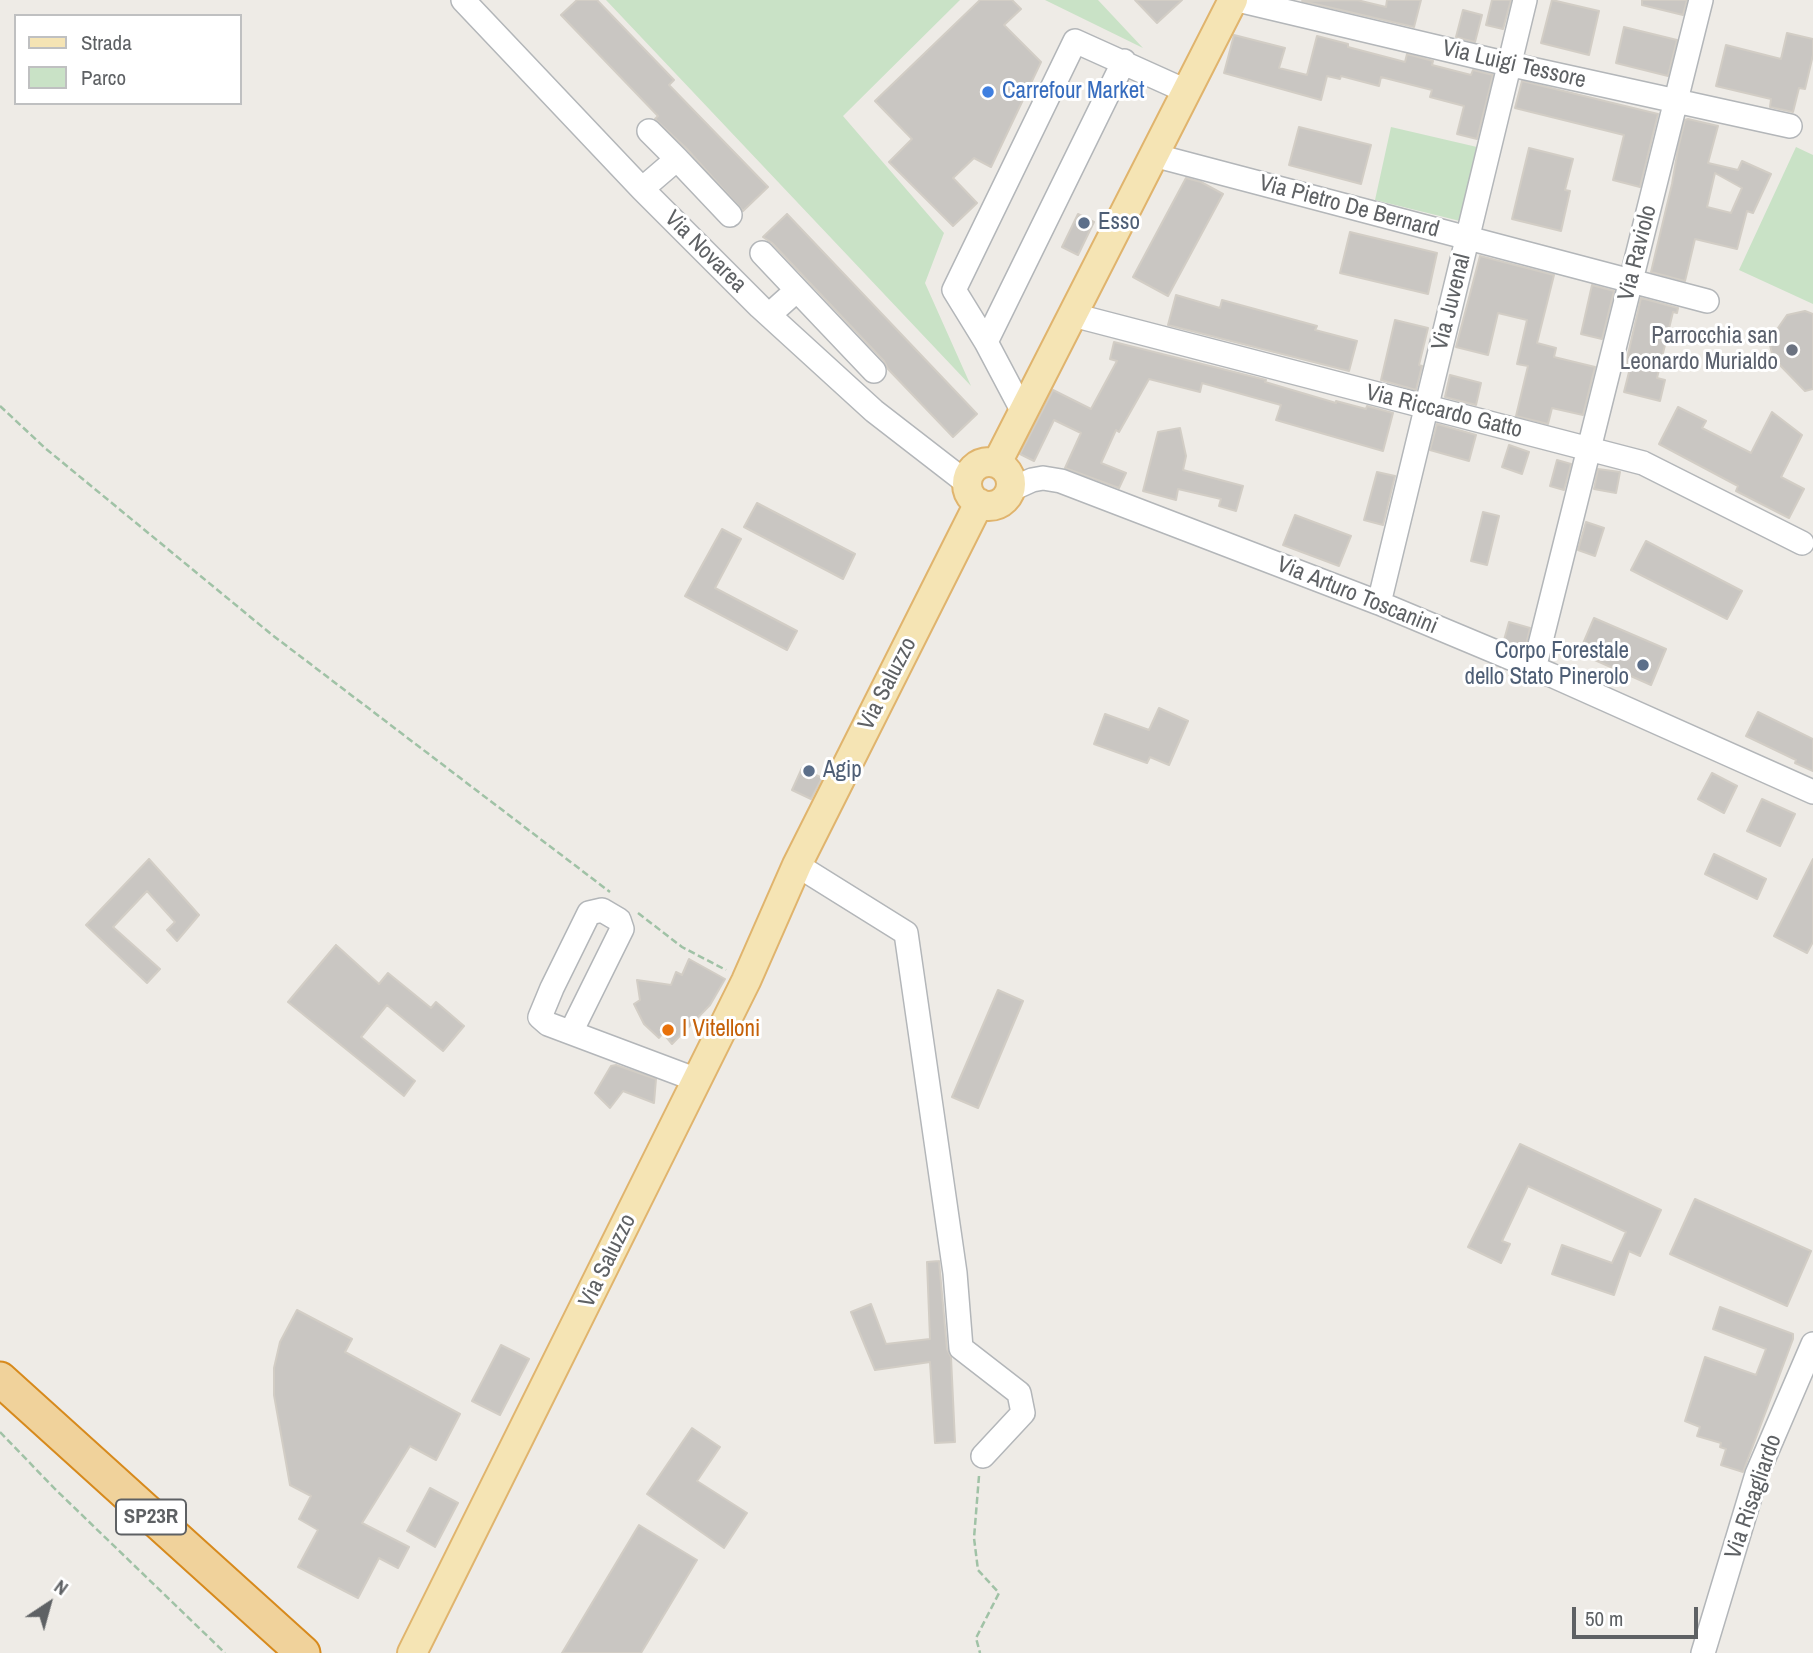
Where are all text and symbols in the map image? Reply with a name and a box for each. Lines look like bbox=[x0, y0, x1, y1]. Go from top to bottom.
legend bbox=[14, 14, 242, 105]
text: Strada bbox=[81, 28, 132, 57]
street label: Via Luigi Tessore bbox=[1440, 35, 1588, 95]
text: Parco bbox=[81, 63, 126, 92]
place label: Carrefour Market bbox=[1002, 78, 1145, 106]
marker: Carrefour Market bbox=[980, 84, 996, 100]
street label: Via Pietro De Bernard bbox=[1256, 170, 1442, 244]
street label: Via Raviolo bbox=[1613, 203, 1663, 303]
street label: Via Novarea bbox=[658, 205, 752, 299]
place label: Esso bbox=[1098, 209, 1140, 237]
marker: Esso bbox=[1076, 215, 1092, 231]
street label: Via Juvenal bbox=[1427, 251, 1477, 353]
place label: Parrocchia san Leonardo Murialdo bbox=[1620, 323, 1778, 377]
marker: Parrocchia san Leonardo Murialdo bbox=[1784, 342, 1800, 358]
street label: Via Riccardo Gatto bbox=[1363, 379, 1525, 445]
street label: Via Arturo Toscanini bbox=[1273, 551, 1441, 641]
street label: Via Saluzzo bbox=[853, 633, 923, 735]
place label: Corpo Forestale dello Stato Pinerolo bbox=[1464, 638, 1629, 692]
marker: Corpo Forestale dello Stato Pinerolo bbox=[1635, 657, 1651, 673]
place label: Agip bbox=[823, 757, 862, 785]
marker: Agip bbox=[801, 763, 817, 779]
place label: I Vitelloni bbox=[682, 1016, 760, 1044]
marker: I Vitelloni bbox=[660, 1022, 676, 1038]
street label: Via Saluzzo bbox=[574, 1210, 642, 1312]
street label: Via Risagliardo bbox=[1720, 1431, 1788, 1563]
road number: SP23R bbox=[116, 1500, 186, 1534]
north arrow bbox=[14, 1569, 84, 1639]
text: N bbox=[49, 1573, 74, 1601]
scale bar bbox=[1575, 1594, 1701, 1638]
text: 50 m bbox=[1585, 1604, 1623, 1633]

